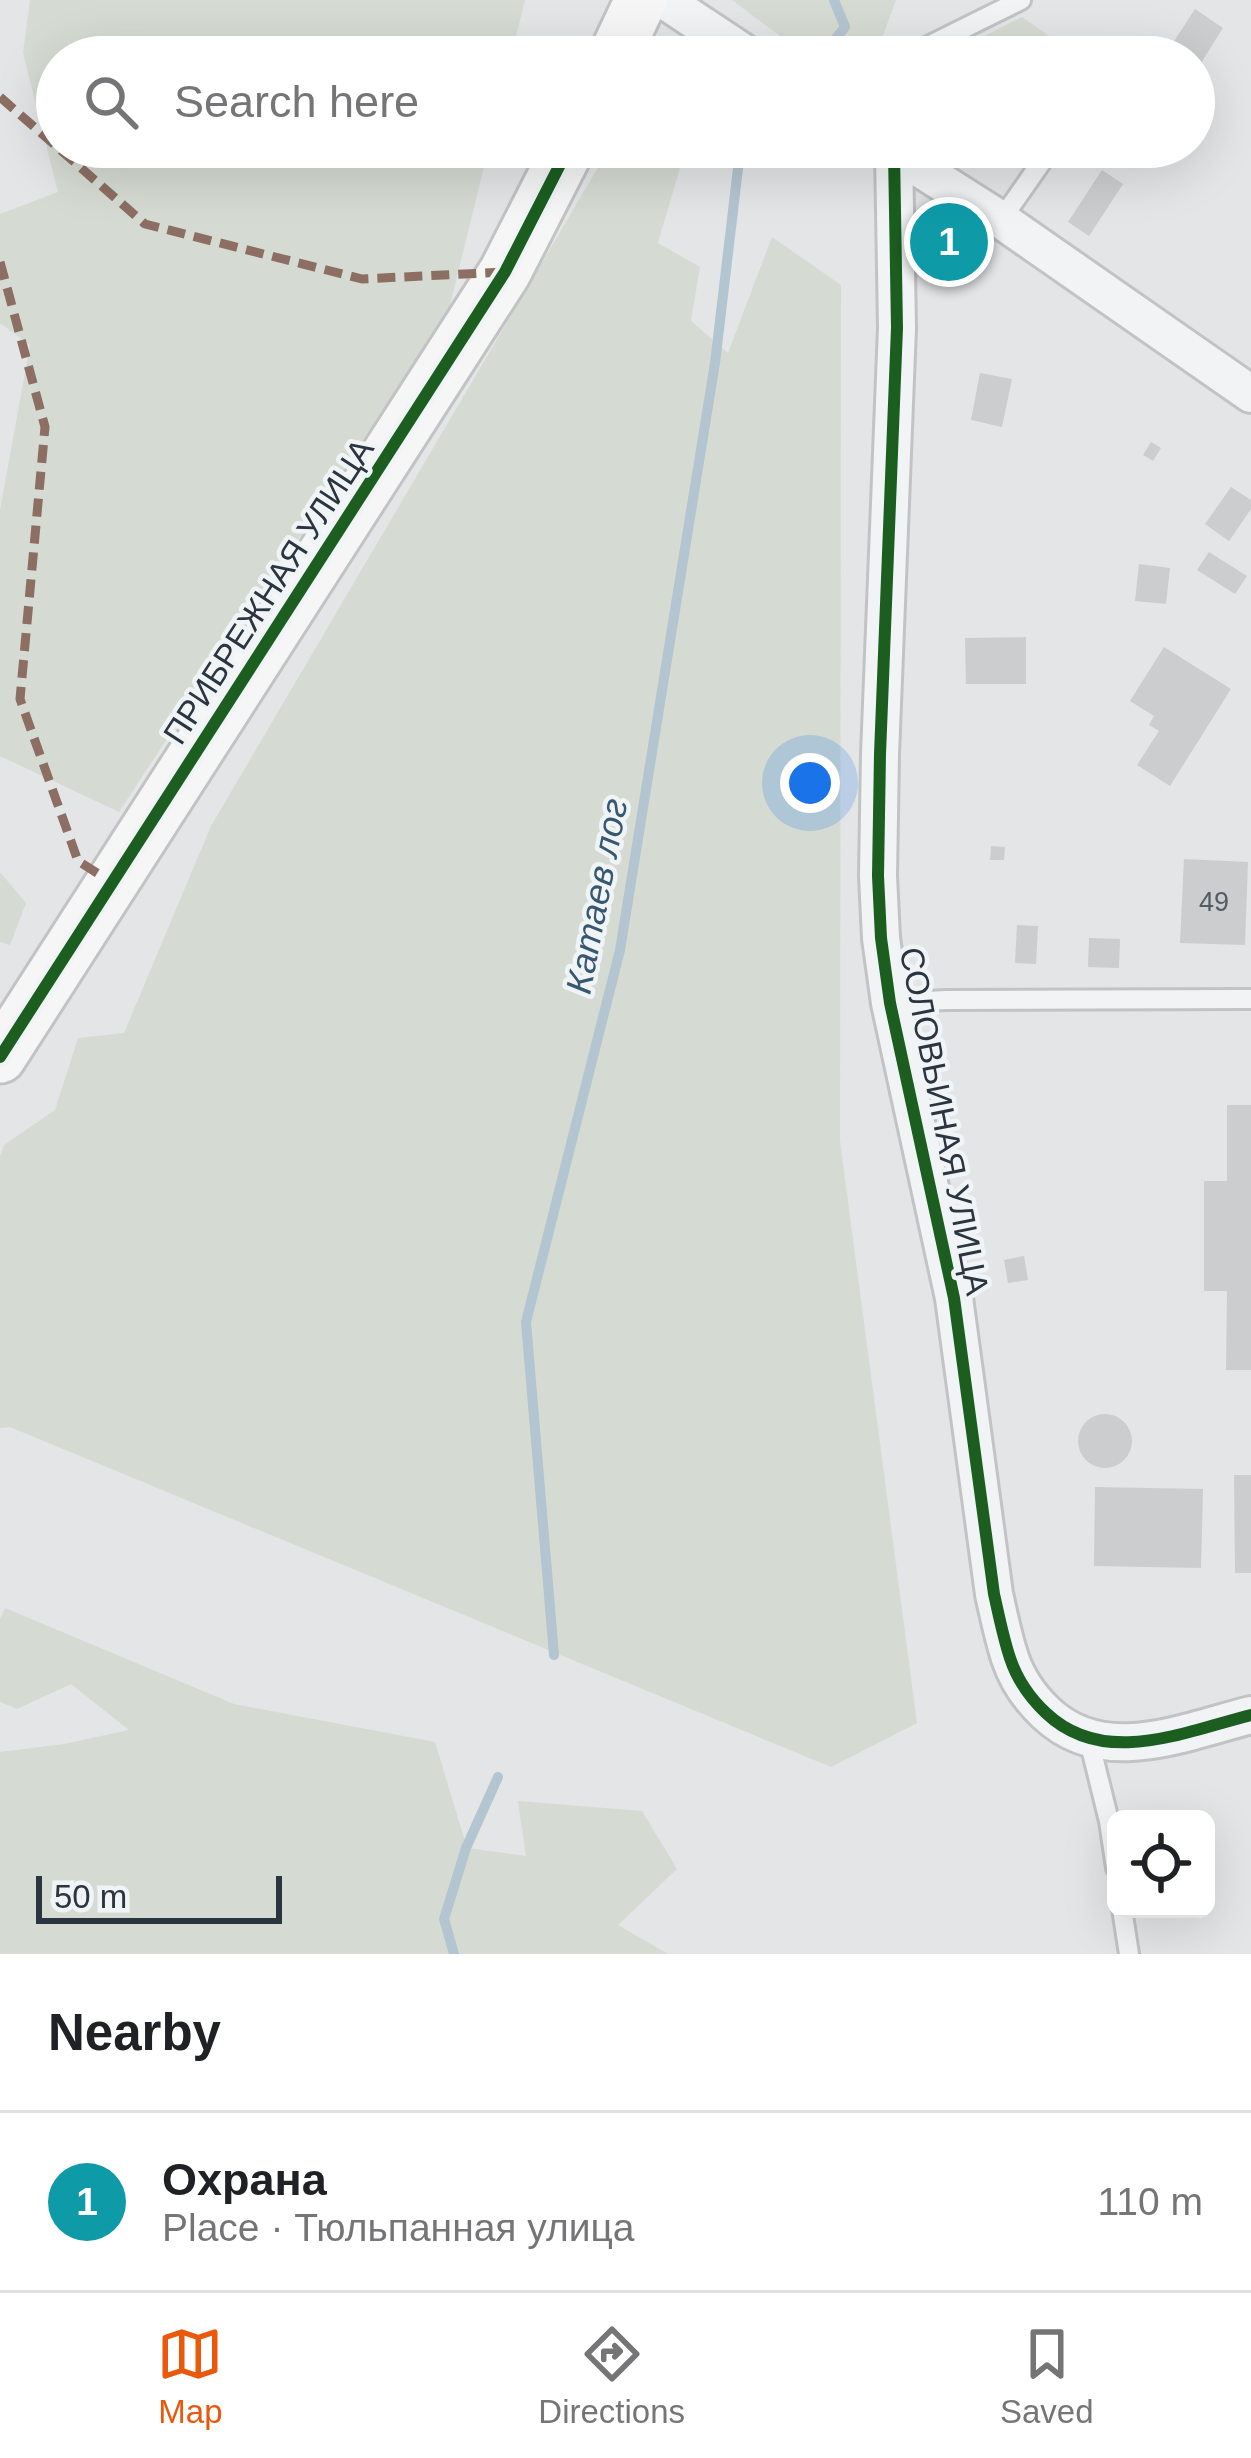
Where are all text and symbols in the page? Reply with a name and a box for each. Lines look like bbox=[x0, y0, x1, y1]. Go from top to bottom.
search box bbox=[36, 36, 1215, 168]
icon: search bbox=[78, 69, 144, 135]
text: Search here bbox=[174, 76, 419, 127]
pin: 1 bbox=[910, 197, 988, 287]
street label: ПРИБРЕЖНАЯ УЛИЦА bbox=[156, 432, 381, 751]
your location bbox=[780, 753, 840, 813]
water label: Катаев лог bbox=[558, 795, 635, 997]
house number: 49 bbox=[1199, 887, 1229, 917]
street label: СОЛОВЬИНАЯ УЛИЦА bbox=[893, 944, 996, 1298]
map controls bbox=[1107, 1810, 1215, 1918]
button: locate bbox=[1107, 1810, 1215, 1918]
scale bar bbox=[36, 1870, 282, 1923]
text: 50 m bbox=[54, 1878, 127, 1915]
text: Nearby bbox=[48, 2004, 221, 2061]
text: Охрана bbox=[162, 2154, 327, 2205]
text: 1 bbox=[76, 2180, 98, 2223]
text: 110 m bbox=[1098, 2180, 1203, 2223]
text: Place · Тюльпанная улица bbox=[162, 2206, 635, 2249]
tab: Map bbox=[157, 2321, 223, 2431]
tab: Directions bbox=[538, 2321, 685, 2431]
tab: Saved bbox=[1000, 2321, 1094, 2431]

